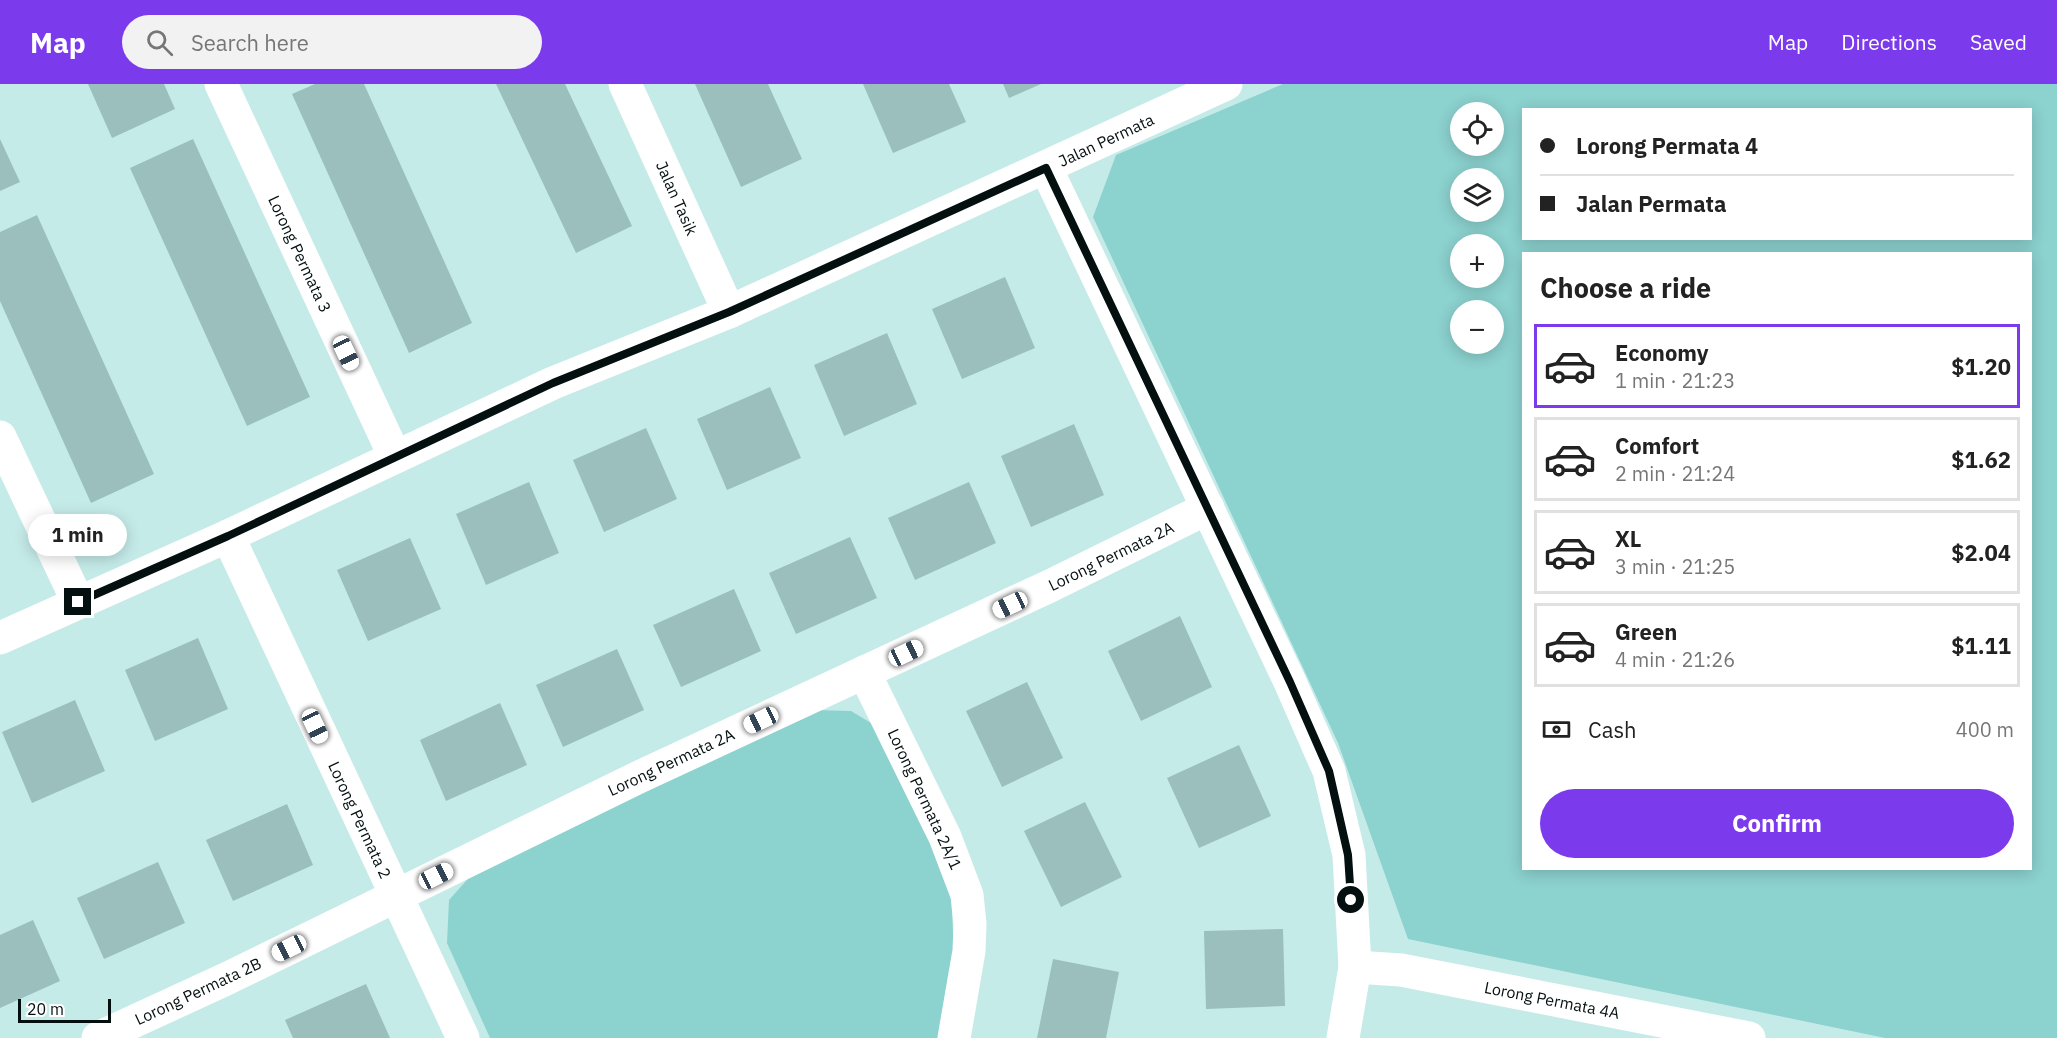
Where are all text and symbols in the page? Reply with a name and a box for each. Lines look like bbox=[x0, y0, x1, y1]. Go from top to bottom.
search box bbox=[122, 15, 542, 69]
text: Map bbox=[30, 24, 86, 61]
icon: search bbox=[143, 26, 176, 59]
text: Search here bbox=[191, 28, 309, 57]
text: Map bbox=[1768, 28, 1808, 56]
text: Directions bbox=[1841, 28, 1937, 56]
text: Saved bbox=[1970, 28, 2027, 56]
map controls bbox=[1450, 102, 1504, 354]
button: locate bbox=[1450, 102, 1504, 156]
street label: Jalan Permata bbox=[1055, 109, 1157, 171]
text: Lorong Permata 4 bbox=[1576, 131, 1758, 160]
street label: Jalan Tasik bbox=[652, 158, 702, 239]
button: layers bbox=[1450, 168, 1504, 222]
text: Jalan Permata bbox=[1576, 189, 1727, 218]
street label: Lorong Permata 3 bbox=[264, 192, 336, 316]
button: + bbox=[1450, 234, 1504, 288]
text: Choose a ride bbox=[1540, 270, 1711, 305]
button: − bbox=[1450, 300, 1504, 354]
car bbox=[330, 333, 362, 373]
text: Economy bbox=[1615, 338, 1709, 367]
icon: car bbox=[1543, 339, 1597, 393]
text: $1.20 bbox=[1951, 352, 2011, 381]
text: 1 min · 21:23 bbox=[1615, 367, 1735, 394]
text: Comfort bbox=[1615, 431, 1699, 460]
icon: car bbox=[1543, 432, 1597, 486]
text: $1.62 bbox=[1951, 445, 2011, 474]
text: 2 min · 21:24 bbox=[1615, 460, 1735, 487]
callout: 1 min bbox=[28, 515, 128, 557]
street label: Lorong Permata 2A bbox=[1045, 517, 1177, 595]
text: 1 min bbox=[51, 521, 104, 548]
text: XL bbox=[1615, 524, 1641, 553]
icon: car bbox=[1543, 525, 1597, 579]
text: $2.04 bbox=[1951, 538, 2011, 567]
text: 3 min · 21:25 bbox=[1615, 553, 1735, 580]
route end bbox=[64, 588, 91, 615]
car bbox=[990, 589, 1030, 621]
text: Green bbox=[1615, 617, 1677, 646]
icon: car bbox=[1543, 618, 1597, 672]
text: $1.11 bbox=[1951, 631, 2011, 660]
car bbox=[886, 637, 926, 669]
text: 4 min · 21:26 bbox=[1615, 646, 1735, 673]
car bbox=[741, 704, 781, 736]
car bbox=[299, 706, 331, 746]
icon: cash bbox=[1540, 713, 1573, 746]
text: Cash bbox=[1588, 715, 1637, 744]
text: 400 m bbox=[1956, 716, 2014, 743]
street label: Lorong Permata 2A bbox=[605, 724, 737, 800]
street label: Lorong Permata 2A/1 bbox=[884, 725, 966, 873]
street label: Lorong Permata 2 bbox=[324, 758, 396, 882]
button: Confirm bbox=[1540, 789, 2014, 858]
car bbox=[416, 860, 456, 892]
route start bbox=[1337, 886, 1364, 913]
car bbox=[269, 932, 309, 964]
street label: Lorong Permata 2B bbox=[132, 953, 264, 1029]
street label: Lorong Permata 4A bbox=[1483, 977, 1621, 1023]
scale bar bbox=[18, 996, 111, 1024]
text: 20 m bbox=[27, 999, 64, 1019]

